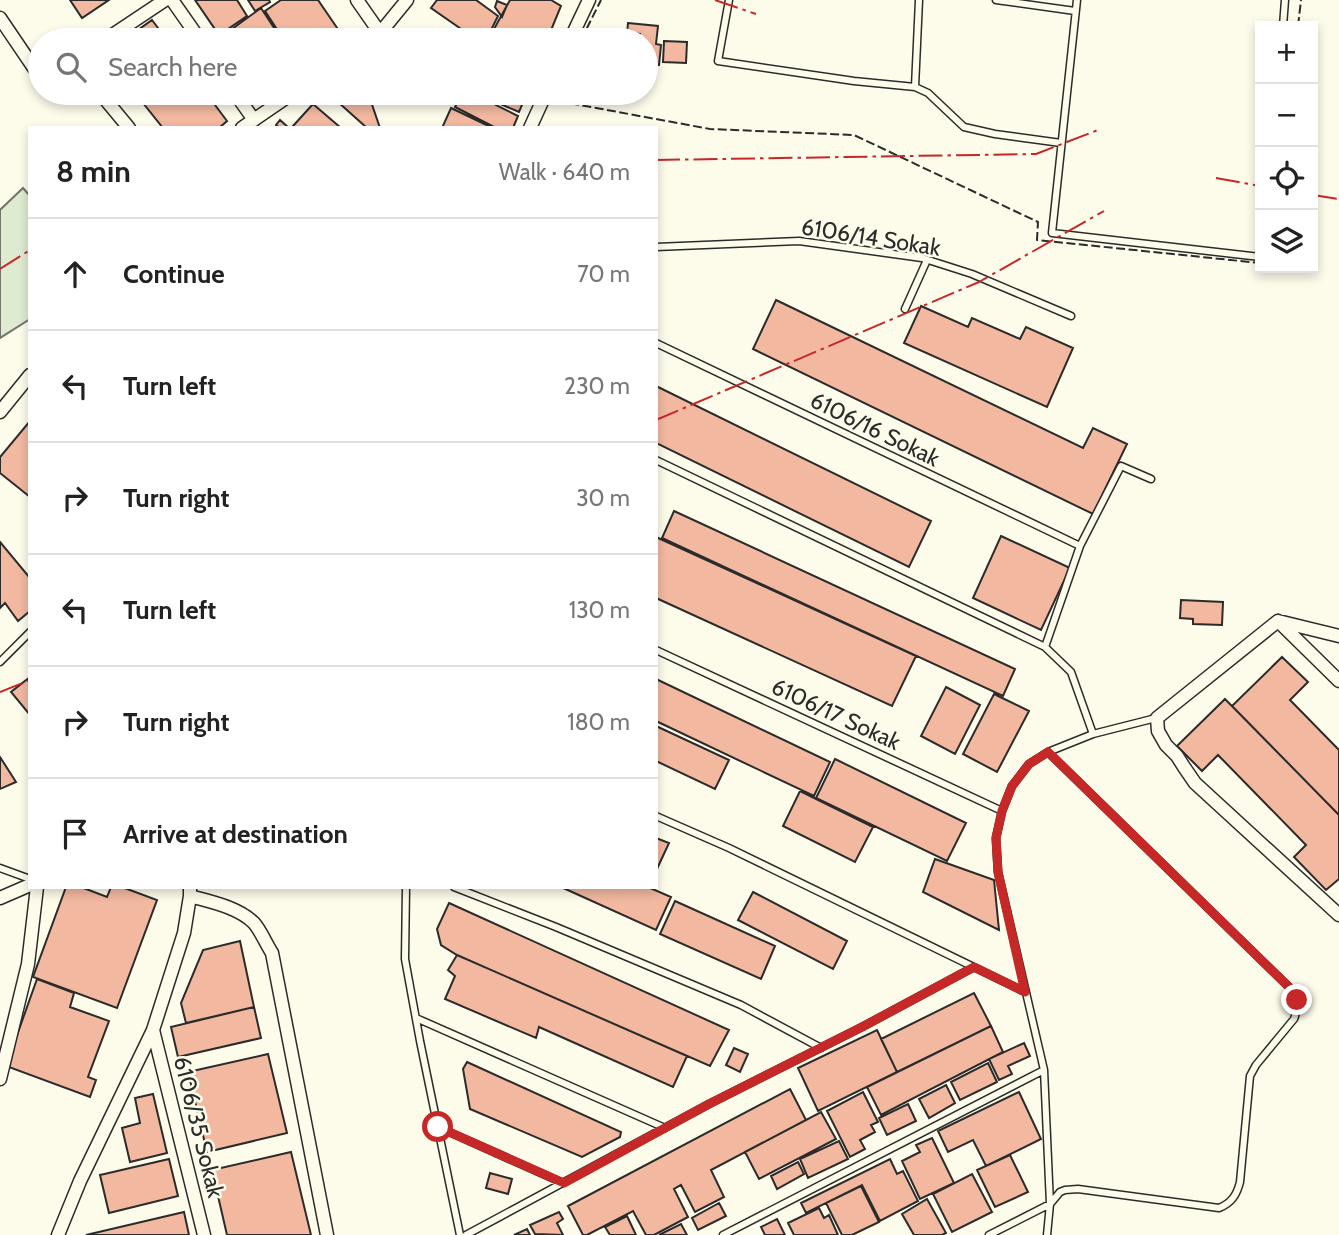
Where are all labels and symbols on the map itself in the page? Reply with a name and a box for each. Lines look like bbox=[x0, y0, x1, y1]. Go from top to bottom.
street label: 6106/14 Sokak bbox=[799, 212, 943, 262]
street label: 6106/16 Sokak bbox=[806, 386, 945, 473]
street label: 6106/17 Sokak bbox=[767, 672, 905, 756]
route end bbox=[1281, 984, 1312, 1015]
street label: 6106/35 Sokak bbox=[168, 1053, 230, 1201]
route start bbox=[422, 1111, 453, 1142]

